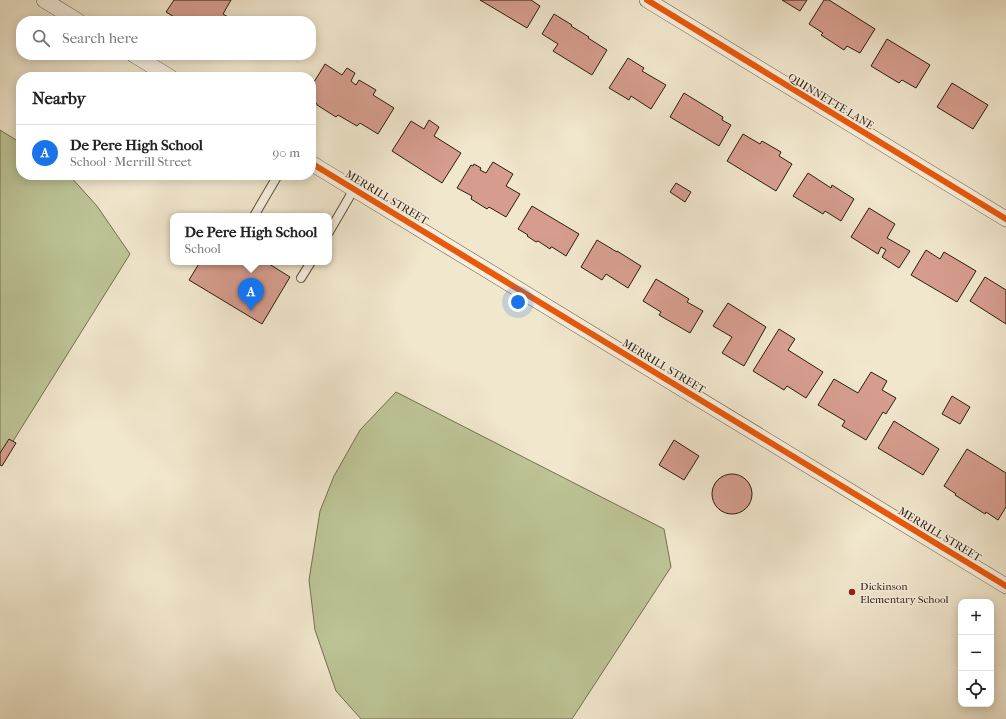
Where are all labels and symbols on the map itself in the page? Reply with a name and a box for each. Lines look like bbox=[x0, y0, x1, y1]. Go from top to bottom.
street label: QUINNETTE LANE bbox=[785, 71, 876, 132]
street label: MERRILL STREET bbox=[343, 168, 431, 228]
pin: A bbox=[238, 278, 264, 311]
your location bbox=[508, 292, 528, 312]
street label: MERRILL STREET bbox=[620, 337, 708, 397]
street label: MERRILL STREET bbox=[896, 505, 984, 565]
place label: Dickinson Elementary School bbox=[860, 580, 949, 606]
marker: Dickinson Elementary School bbox=[847, 587, 857, 597]

